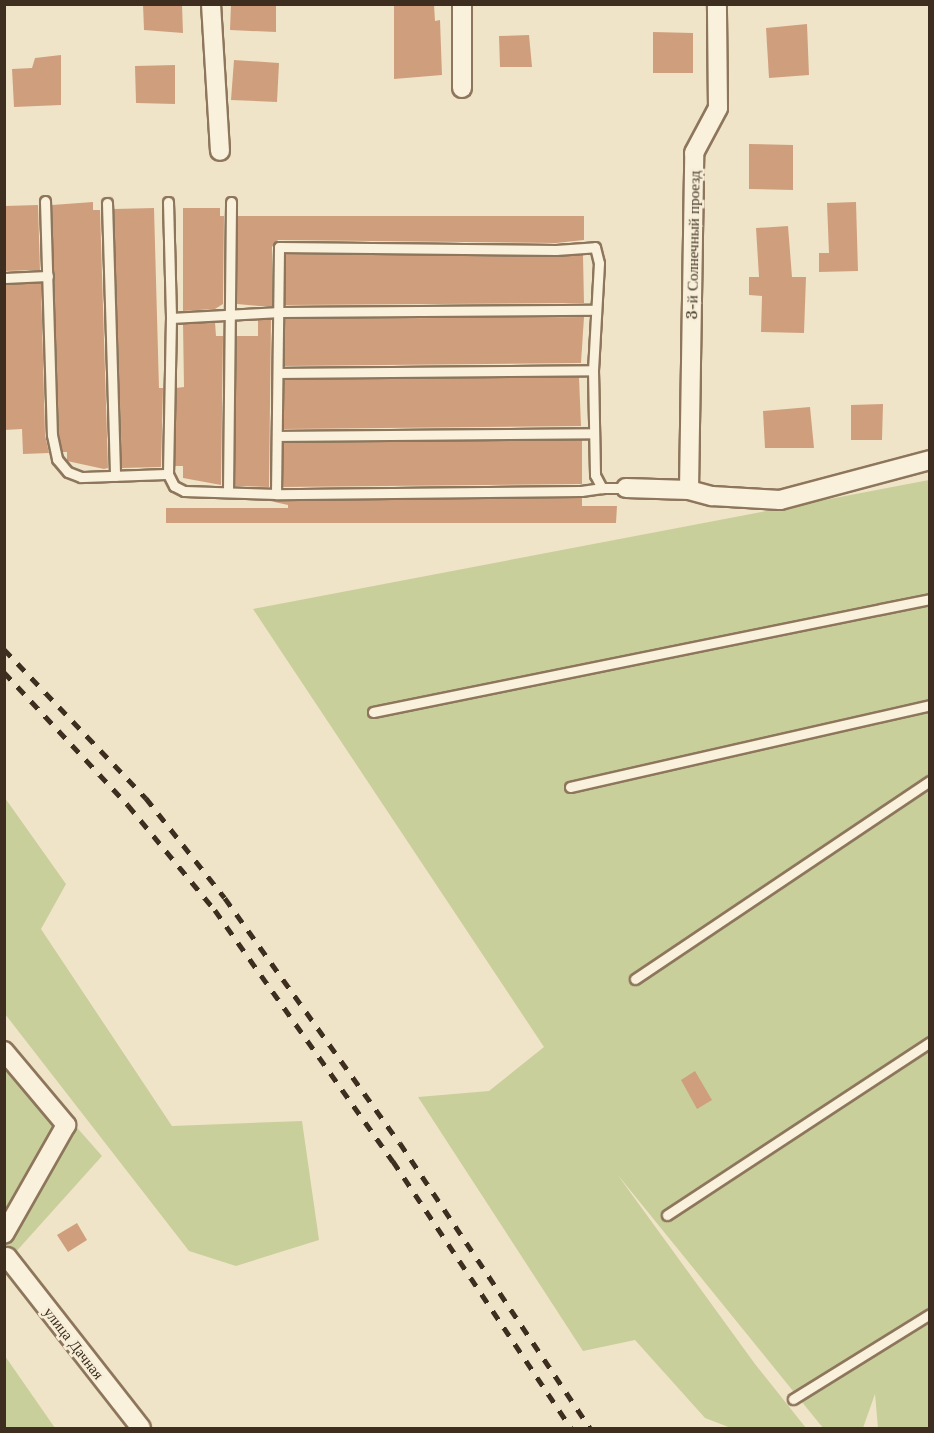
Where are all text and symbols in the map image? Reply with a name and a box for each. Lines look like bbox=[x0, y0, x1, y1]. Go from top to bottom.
street label: 3-й Солнечный проезд bbox=[683, 170, 703, 320]
street label: улица Дачная bbox=[40, 1303, 108, 1383]

